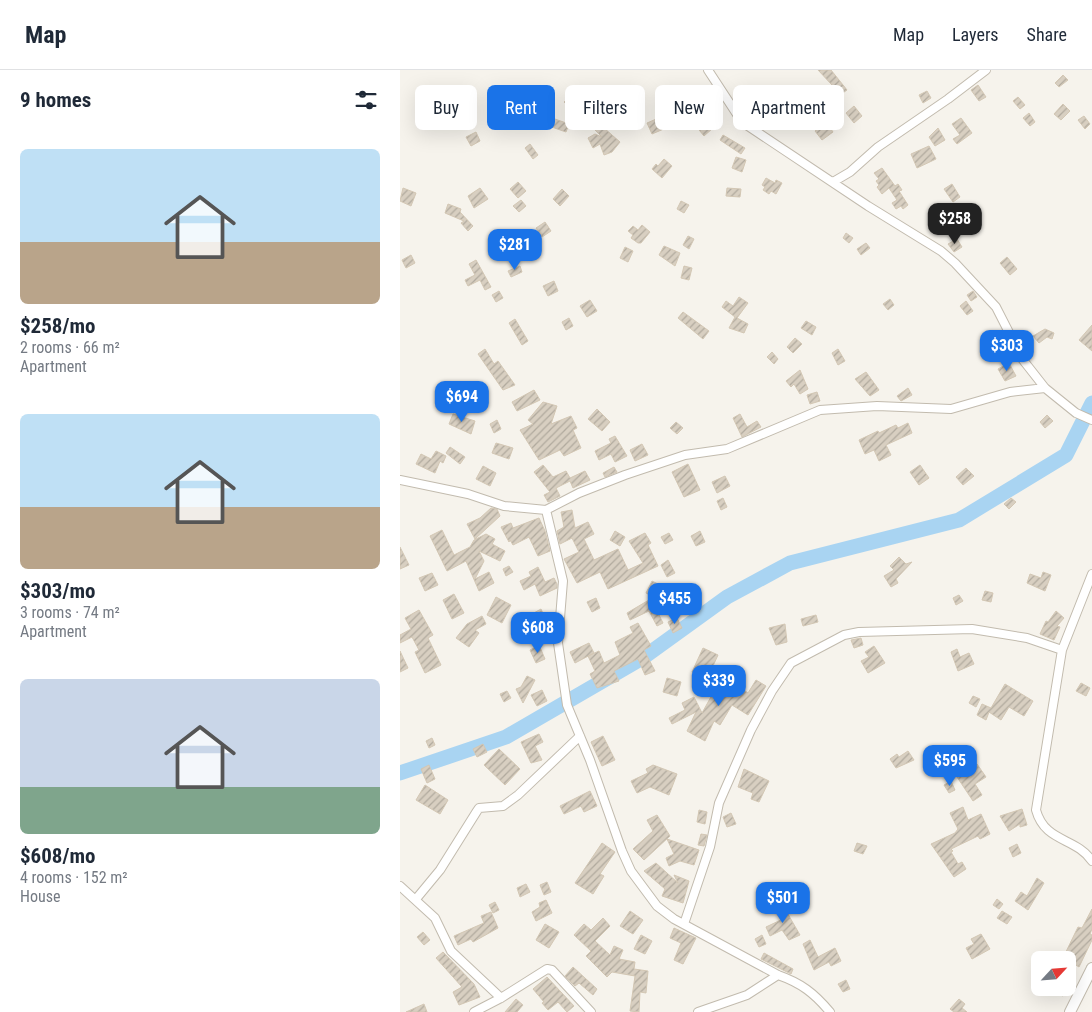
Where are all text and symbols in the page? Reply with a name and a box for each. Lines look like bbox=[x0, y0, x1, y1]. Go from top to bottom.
text: Map bbox=[25, 21, 66, 49]
text: Map bbox=[893, 24, 924, 45]
text: Layers bbox=[952, 24, 999, 45]
text: Share bbox=[1027, 24, 1067, 45]
chip: Buy bbox=[415, 85, 477, 130]
chip: Rent bbox=[487, 85, 555, 130]
chip: Filters bbox=[565, 85, 645, 130]
chip: New bbox=[655, 85, 723, 130]
chip: Apartment bbox=[733, 85, 844, 130]
icon: filters bbox=[352, 86, 380, 114]
text: 9 homes bbox=[20, 88, 91, 112]
icon: home bbox=[155, 182, 245, 272]
pin: $258 bbox=[925, 202, 985, 245]
text: $258 bbox=[939, 209, 971, 228]
pin: $281 bbox=[485, 228, 545, 271]
text: $281 bbox=[499, 235, 531, 254]
text: $258/mo bbox=[20, 314, 95, 338]
pin: $303 bbox=[977, 330, 1037, 372]
text: $303 bbox=[991, 336, 1023, 355]
text: 2 rooms · 66 m² bbox=[20, 338, 120, 357]
text: Apartment bbox=[20, 357, 87, 376]
pin: $694 bbox=[432, 380, 492, 423]
text: $694 bbox=[446, 387, 478, 406]
icon: home bbox=[155, 447, 245, 537]
text: $303/mo bbox=[20, 579, 95, 603]
pin: $455 bbox=[645, 582, 705, 625]
text: $455 bbox=[659, 589, 691, 608]
text: 3 rooms · 74 m² bbox=[20, 603, 120, 622]
pin: $608 bbox=[508, 612, 568, 654]
text: $608 bbox=[522, 618, 554, 637]
text: Apartment bbox=[20, 622, 87, 641]
pin: $339 bbox=[689, 664, 749, 707]
text: $339 bbox=[703, 671, 735, 690]
icon: home bbox=[155, 712, 245, 802]
pin: $595 bbox=[920, 744, 980, 787]
text: $595 bbox=[934, 751, 966, 770]
text: $608/mo bbox=[20, 844, 95, 868]
text: 4 rooms · 152 m² bbox=[20, 868, 128, 887]
pin: $501 bbox=[753, 882, 813, 924]
text: House bbox=[20, 887, 60, 906]
text: $501 bbox=[767, 888, 799, 907]
north arrow bbox=[1031, 951, 1076, 996]
map controls bbox=[1031, 951, 1076, 996]

